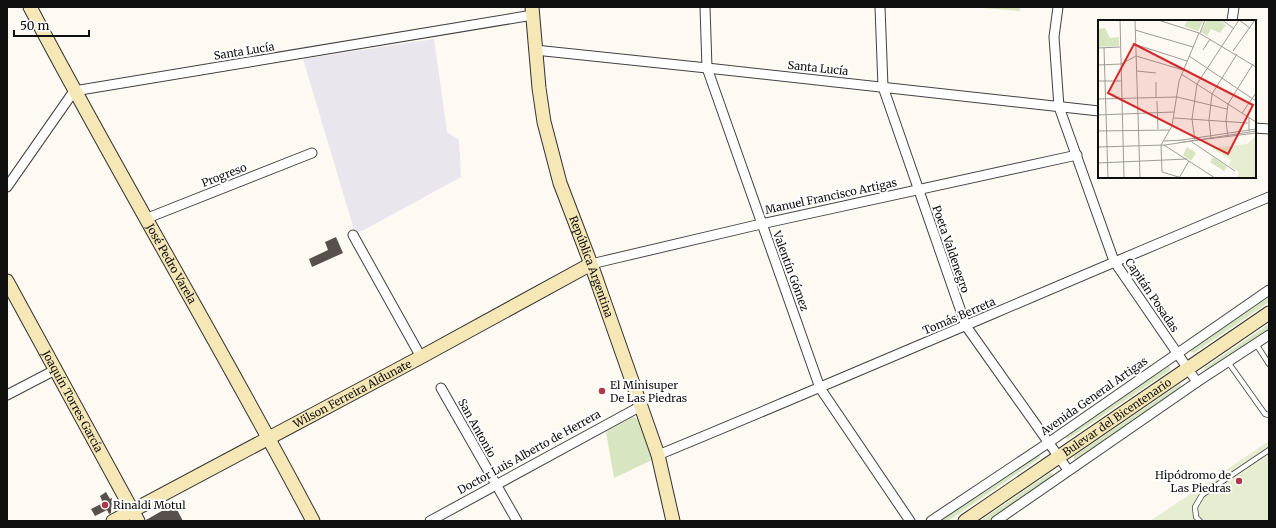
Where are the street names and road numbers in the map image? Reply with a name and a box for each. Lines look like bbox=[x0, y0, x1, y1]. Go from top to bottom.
street label: Santa Lucía bbox=[213, 39, 275, 63]
street label: Santa Lucía bbox=[787, 58, 849, 78]
street label: Progreso bbox=[199, 160, 249, 190]
street label: Manuel Francisco Artigas bbox=[764, 175, 898, 217]
street label: Poeta Valdenegro bbox=[929, 203, 973, 295]
street label: República Argentina bbox=[566, 214, 616, 319]
street label: José Pedro Varela bbox=[143, 220, 199, 306]
street label: Valentín Gómez bbox=[770, 228, 812, 313]
street label: Capitán Posadas bbox=[1122, 255, 1182, 335]
street label: Tomás Berreta bbox=[921, 294, 998, 338]
street label: Joaquín Torres García bbox=[39, 347, 106, 455]
street label: Avenida General Artigas bbox=[1037, 354, 1150, 439]
street label: Wilson Ferreira Aldunate bbox=[290, 356, 414, 431]
street label: Bulevar del Bicentenario bbox=[1060, 375, 1174, 459]
street label: San Antonio bbox=[455, 396, 499, 460]
street label: Doctor Luis Alberto de Herrera bbox=[455, 407, 603, 497]

